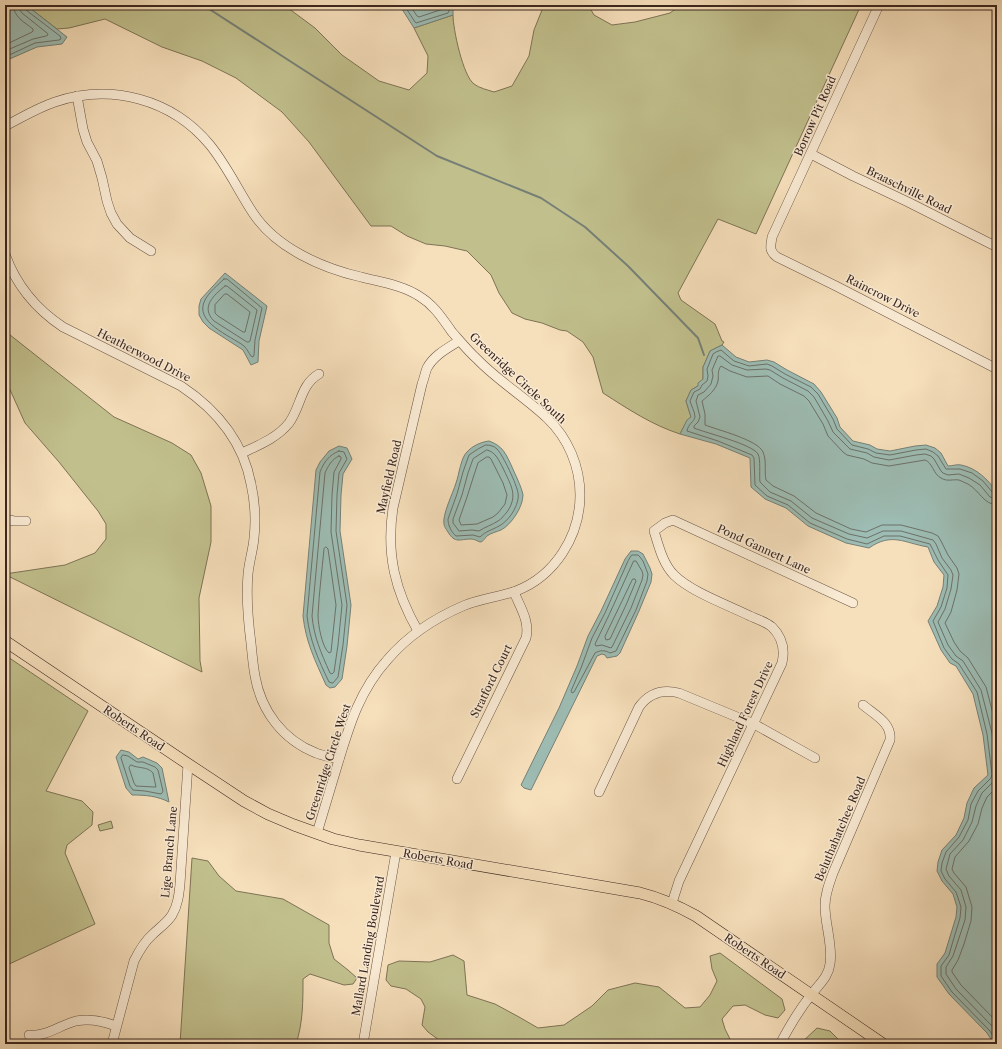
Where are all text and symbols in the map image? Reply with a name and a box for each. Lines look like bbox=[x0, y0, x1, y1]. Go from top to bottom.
street label: Borrow Pit Road bbox=[791, 73, 839, 158]
street label: Braaschville Road bbox=[864, 163, 954, 217]
street label: Raincrow Drive bbox=[844, 271, 922, 321]
street label: Heatherwood Drive bbox=[95, 325, 193, 385]
street label: Greenridge Circle South bbox=[467, 329, 569, 427]
street label: Mayfield Road bbox=[374, 438, 404, 516]
street label: Pond Gannett Lane bbox=[715, 521, 813, 577]
street label: Stratford Court bbox=[467, 642, 515, 720]
street label: Highland Forest Drive bbox=[714, 659, 776, 769]
street label: Roberts Road bbox=[101, 702, 168, 754]
street label: Greenridge Circle West bbox=[302, 702, 354, 822]
street label: Beluthahatchee Road bbox=[812, 774, 868, 883]
street label: Lige Branch Lane bbox=[158, 806, 180, 898]
street label: Roberts Road bbox=[402, 846, 474, 872]
street label: Mallard Landing Boulevard bbox=[349, 875, 387, 1017]
street label: Roberts Road bbox=[722, 930, 789, 982]

